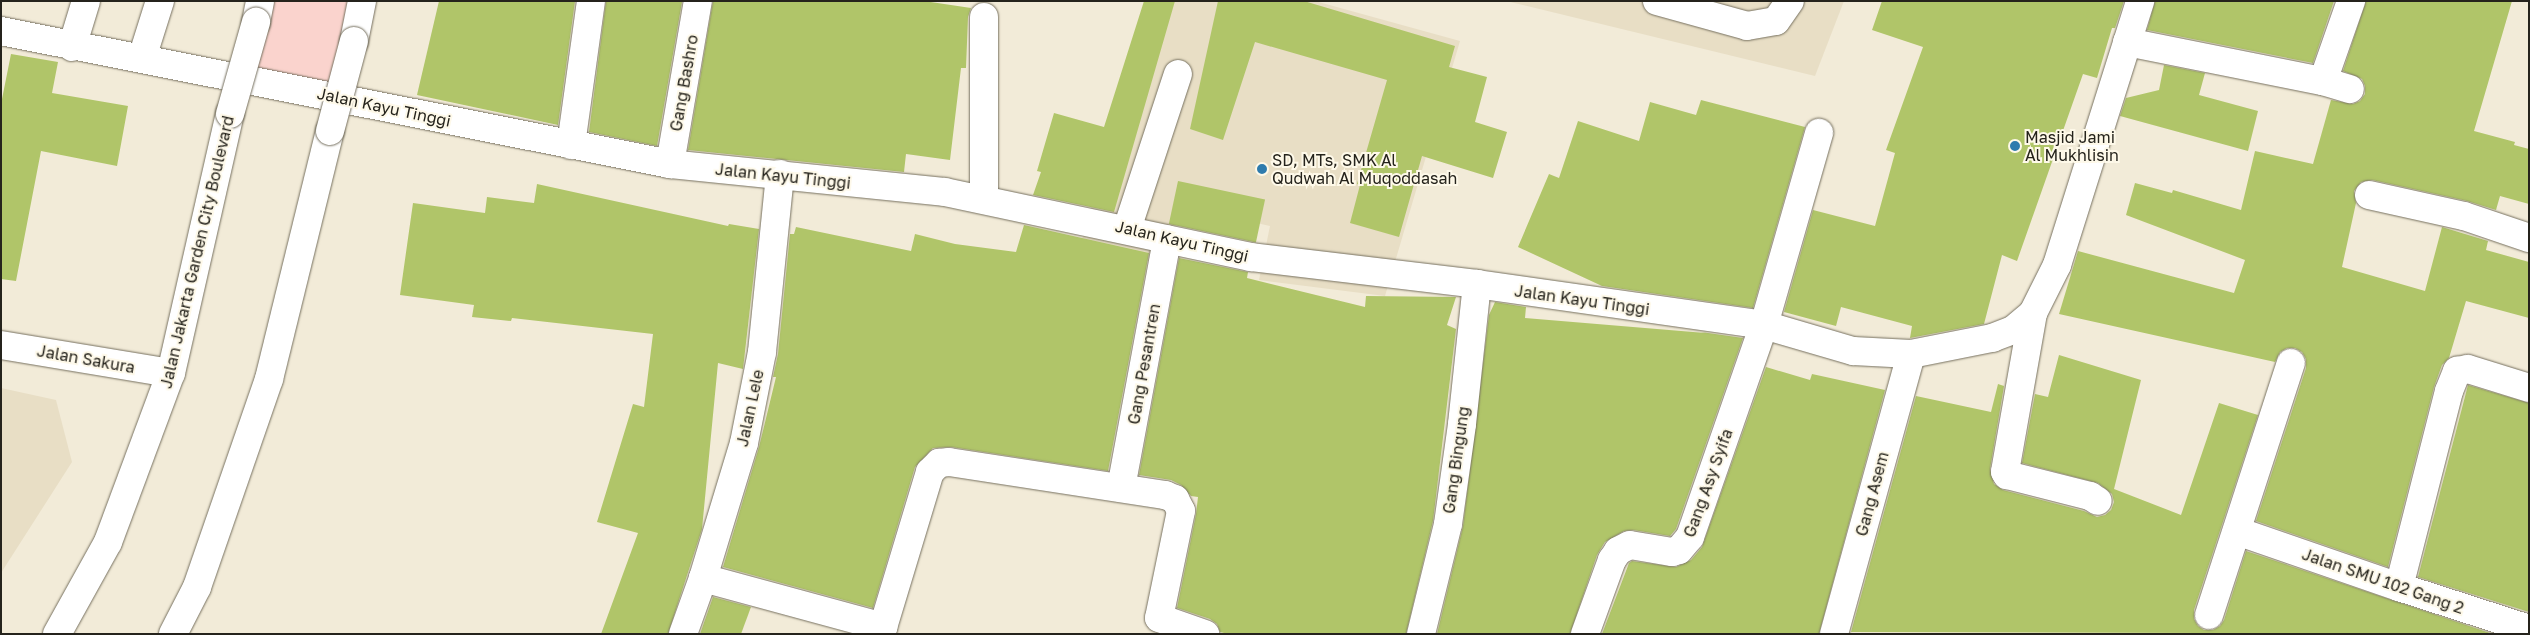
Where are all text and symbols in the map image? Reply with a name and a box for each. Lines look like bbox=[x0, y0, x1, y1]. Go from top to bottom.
street label: Gang Bashro bbox=[666, 33, 702, 133]
street label: Jalan Kayu Tinggi bbox=[315, 83, 453, 131]
street label: Jalan Jakarta Garden City Boulevard bbox=[156, 114, 238, 390]
place label: Masjid Jami Al Mukhlisin bbox=[2025, 127, 2119, 165]
marker: Masjid Jami Al Mukhlisin bbox=[2009, 140, 2021, 152]
place label: SD, MTs, SMK Al Qudwah Al Muqoddasah bbox=[1272, 150, 1457, 188]
street label: Jalan Kayu Tinggi bbox=[714, 159, 852, 193]
marker: SD, MTs, SMK Al Qudwah Al Muqoddasah bbox=[1256, 163, 1268, 175]
street label: Jalan Kayu Tinggi bbox=[1113, 216, 1251, 266]
street label: Jalan Kayu Tinggi bbox=[1513, 281, 1651, 319]
street label: Gang Pesantren bbox=[1124, 302, 1164, 426]
street label: Jalan Sakura bbox=[36, 341, 136, 377]
street label: Jalan Lele bbox=[732, 368, 768, 448]
street label: Gang Bingung bbox=[1439, 405, 1473, 515]
street label: Gang Asy Syifa bbox=[1679, 426, 1737, 540]
street label: Gang Asem bbox=[1852, 450, 1892, 538]
street label: Jalan SMU 102 Gang 2 bbox=[2300, 544, 2466, 618]

